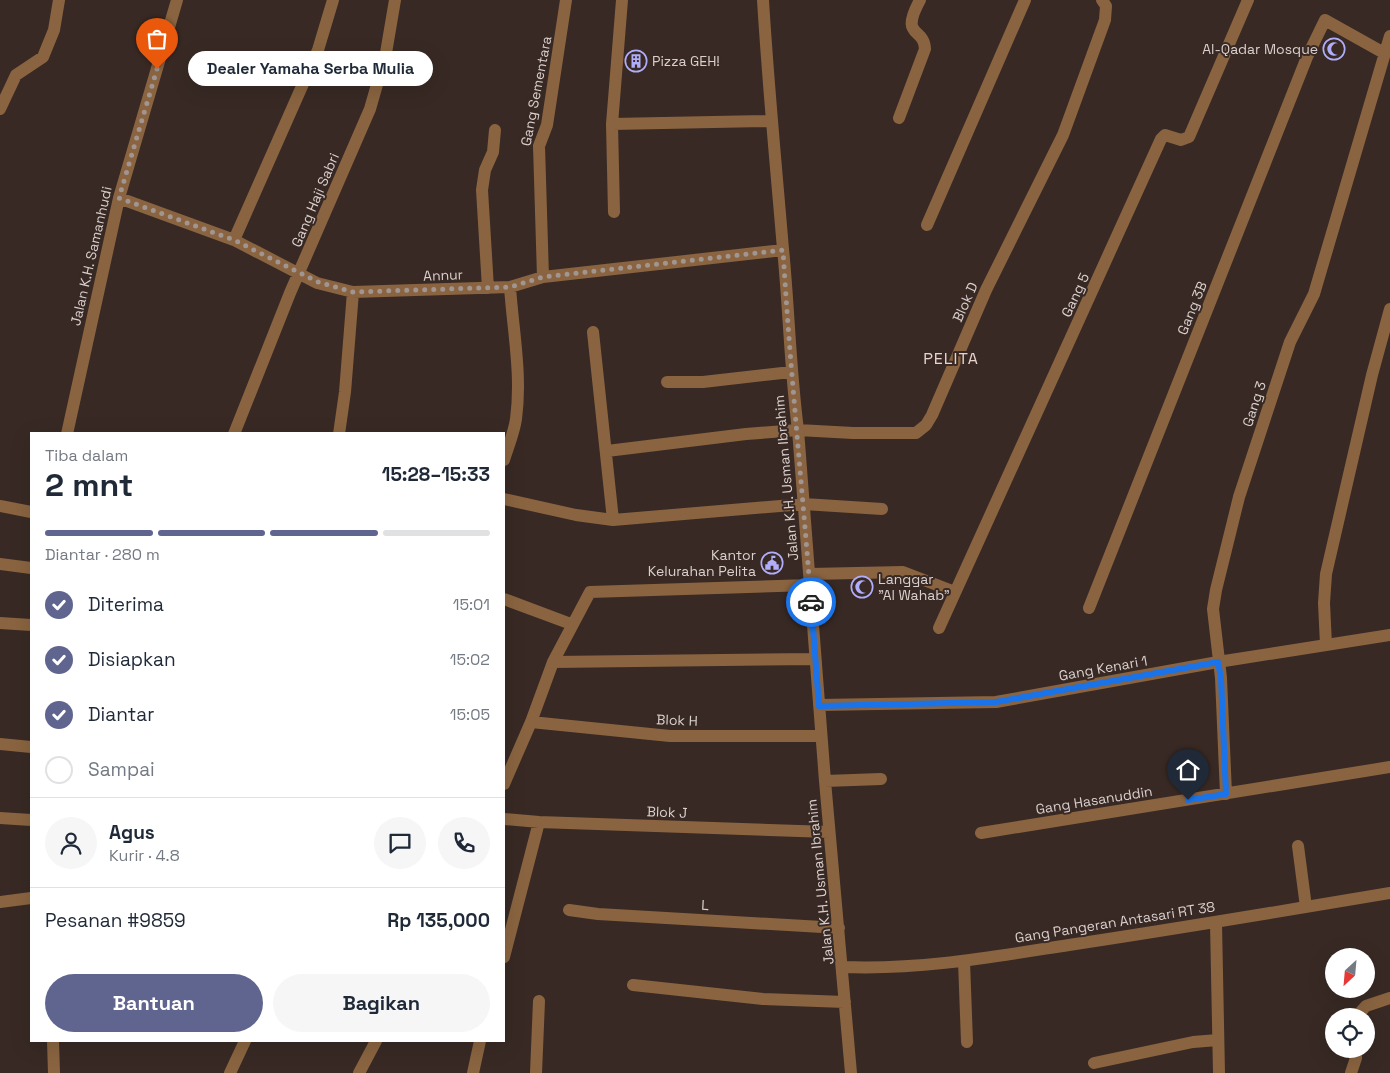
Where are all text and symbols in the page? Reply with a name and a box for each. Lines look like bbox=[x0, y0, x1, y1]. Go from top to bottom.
pin bbox=[136, 18, 178, 69]
icon: bag bbox=[143, 25, 171, 53]
street label: Gang Sementara bbox=[517, 35, 555, 147]
mosque icon: Al-Qadar Mosque bbox=[1322, 37, 1346, 61]
place label: Al-Qadar Mosque bbox=[1202, 40, 1318, 58]
building icon: Pizza GEH! bbox=[624, 49, 648, 73]
callout: Dealer Yamaha Serba Mulia bbox=[187, 52, 432, 86]
place label: Pizza GEH! bbox=[652, 52, 720, 70]
text: Dealer Yamaha Serba Mulia bbox=[207, 58, 414, 79]
street label: Gang Haji Sabri bbox=[287, 150, 343, 250]
street label: Jalan K.H. Samanhudi bbox=[66, 185, 116, 327]
street label: Annur bbox=[423, 265, 463, 285]
street label: Gang 5 bbox=[1057, 270, 1093, 320]
street label: Blok D bbox=[948, 279, 982, 325]
street label: Gang 3B bbox=[1173, 279, 1211, 337]
district label: PELITA bbox=[923, 348, 979, 369]
street label: Gang 3 bbox=[1238, 379, 1270, 429]
street label: Jalan K.H. Usman Ibrahim bbox=[770, 394, 802, 562]
text: Tiba dalam bbox=[45, 445, 128, 466]
text: 15:28–15:33 bbox=[382, 462, 490, 487]
text: 2 mnt bbox=[45, 465, 133, 505]
text: Diantar · 280 m bbox=[45, 544, 160, 565]
place label: Kantor Kelurahan Pelita bbox=[648, 546, 756, 580]
public building icon: Kantor Kelurahan Pelita bbox=[760, 551, 784, 575]
place label: Langgar "Al Wahab" bbox=[878, 570, 950, 604]
mosque icon: Langgar "Al Wahab" bbox=[850, 575, 874, 599]
courier bbox=[786, 577, 836, 627]
icon: car bbox=[797, 588, 825, 616]
icon: check bbox=[45, 591, 73, 619]
text: Diterima bbox=[88, 592, 164, 617]
text: 15:01 bbox=[453, 594, 490, 615]
icon: check bbox=[45, 646, 73, 674]
text: Disiapkan bbox=[88, 647, 176, 672]
text: 15:02 bbox=[450, 649, 490, 670]
street label: Gang Kenari 1 bbox=[1057, 651, 1149, 685]
icon: check bbox=[45, 701, 73, 729]
text: Diantar bbox=[88, 702, 154, 727]
text: 15:05 bbox=[450, 704, 490, 725]
street label: Blok H bbox=[656, 710, 698, 730]
pin bbox=[1167, 749, 1209, 800]
icon: home bbox=[1174, 756, 1202, 784]
text: Sampai bbox=[88, 757, 155, 782]
street label: Gang Hasanuddin bbox=[1034, 782, 1154, 818]
street label: Jalan K.H. Usman Ibrahim bbox=[802, 798, 838, 966]
street label: Blok J bbox=[646, 802, 688, 822]
button: person bbox=[45, 817, 97, 869]
button: chat bbox=[374, 817, 426, 869]
button: phone bbox=[438, 817, 490, 869]
text: Agus bbox=[109, 820, 155, 845]
text: Kurir · 4.8 bbox=[109, 845, 180, 866]
street label: L bbox=[701, 896, 710, 914]
street label: Gang Pangeran Antasari RT 38 bbox=[1014, 897, 1217, 947]
text: Pesanan #9859 bbox=[45, 908, 186, 933]
text: Rp 135,000 bbox=[387, 908, 490, 933]
north arrow bbox=[1325, 948, 1375, 998]
map controls bbox=[1325, 948, 1375, 1058]
button: Bantuan bbox=[45, 974, 263, 1032]
button: Bagikan bbox=[273, 974, 490, 1032]
button: locate bbox=[1325, 1008, 1375, 1058]

